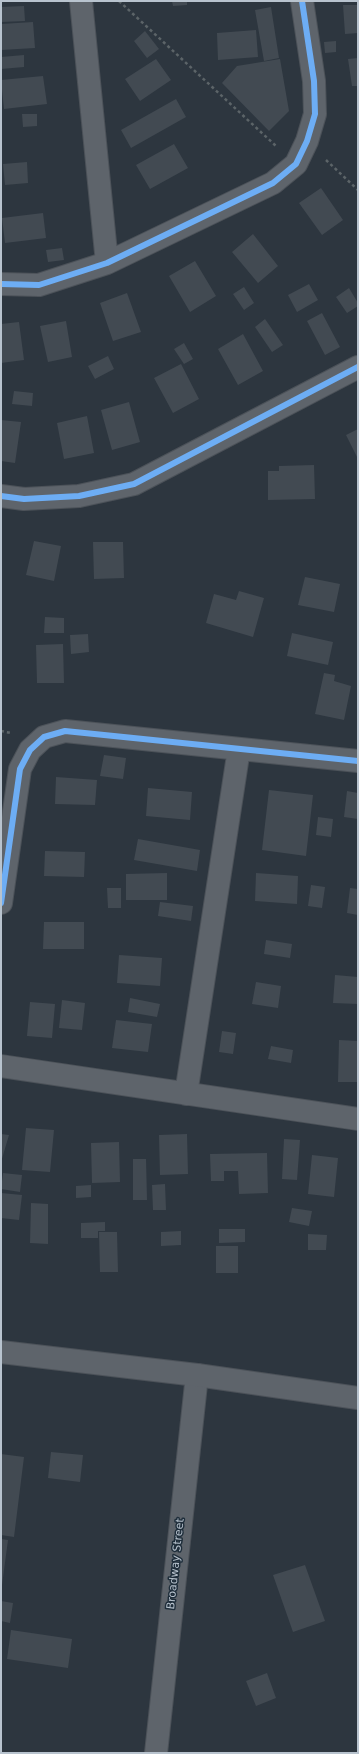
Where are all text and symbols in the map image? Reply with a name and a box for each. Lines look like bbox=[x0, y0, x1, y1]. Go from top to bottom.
street label: Broadway Street bbox=[165, 1518, 187, 1610]

